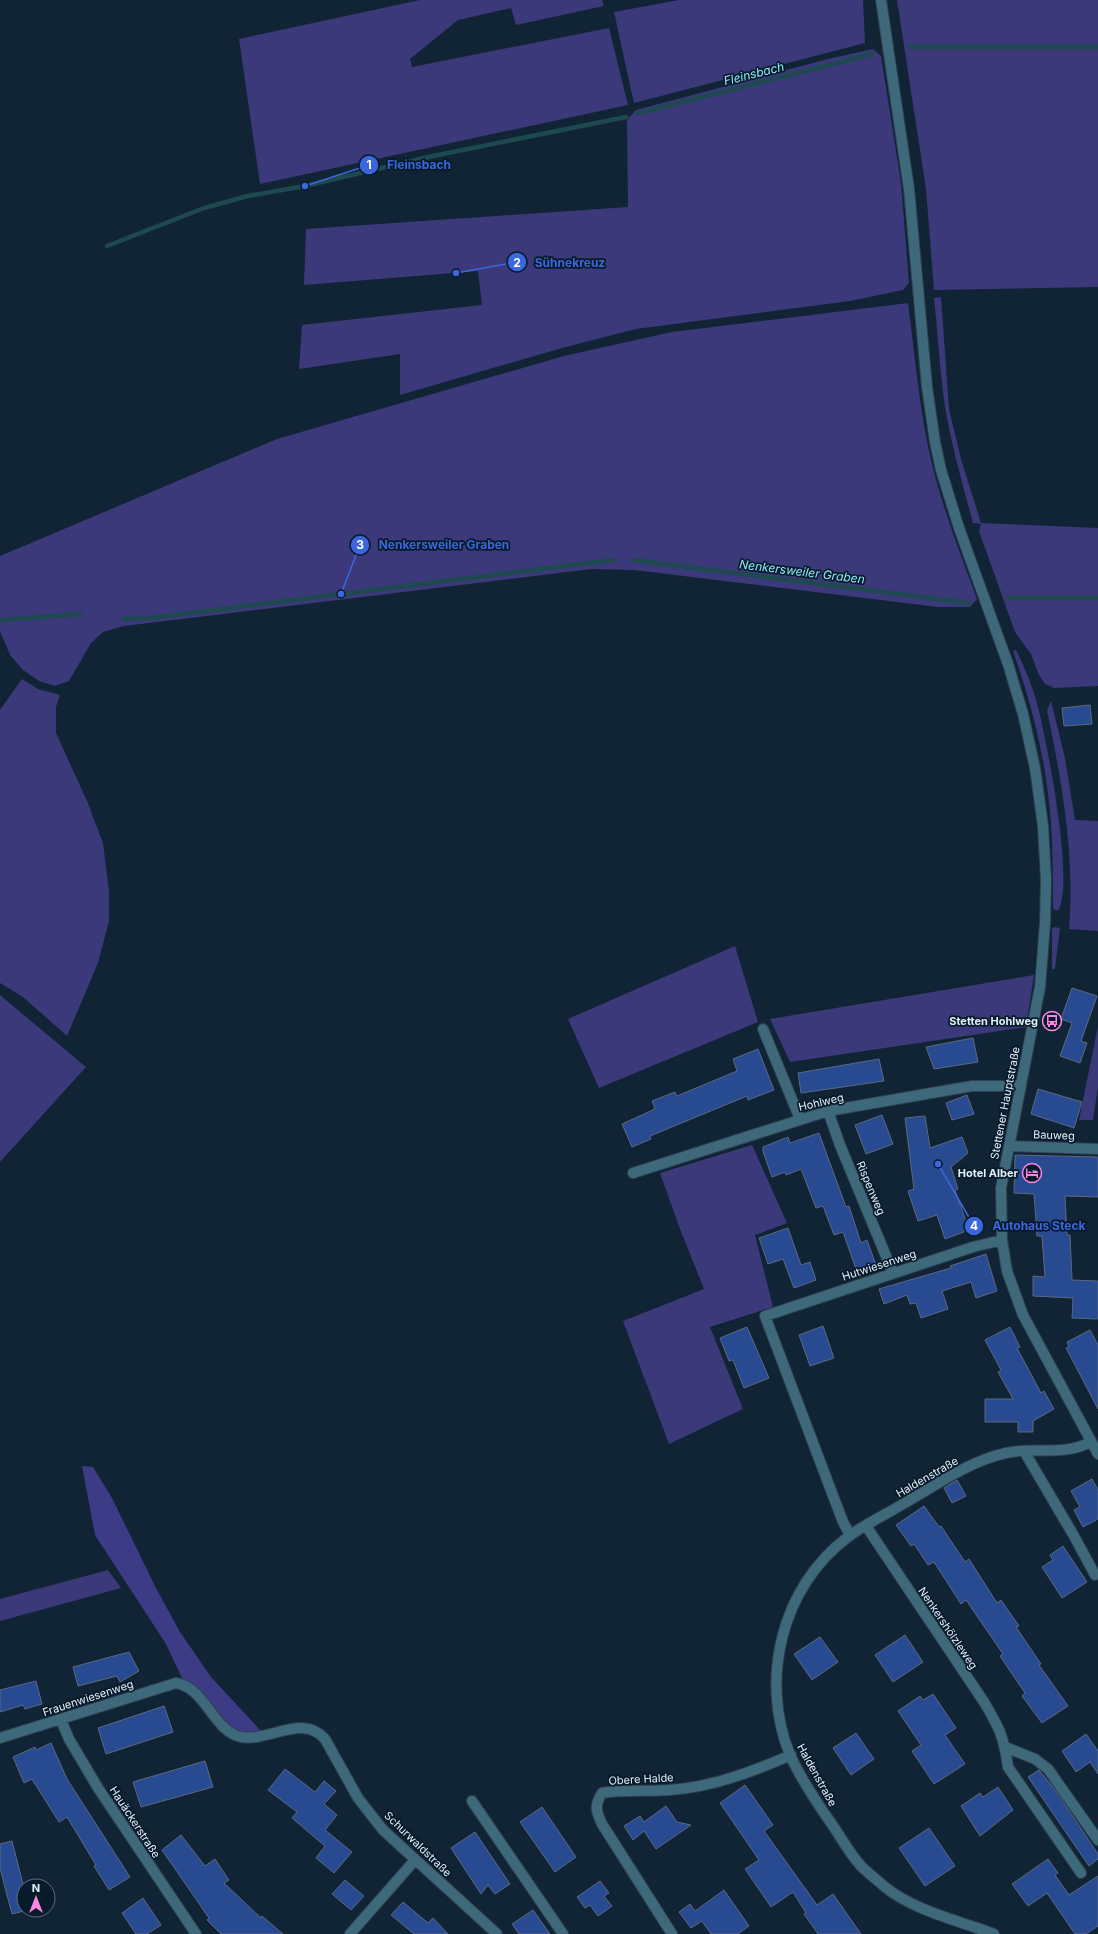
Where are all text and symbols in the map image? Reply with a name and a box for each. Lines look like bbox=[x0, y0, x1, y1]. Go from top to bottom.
water label: Fleinsbach bbox=[722, 59, 786, 88]
callout: Fleinsbach bbox=[359, 153, 459, 177]
text: 1 bbox=[366, 157, 372, 172]
text: Fleinsbach bbox=[387, 157, 451, 172]
callout: Sühnekreuz bbox=[507, 250, 614, 274]
text: 2 bbox=[513, 255, 521, 270]
text: Sühnekreuz bbox=[535, 255, 605, 270]
callout: Nenkersweiler Graben bbox=[350, 533, 517, 557]
text: 3 bbox=[356, 537, 364, 552]
text: Nenkersweiler Graben bbox=[379, 537, 509, 552]
water label: Nenkersweiler Graben bbox=[738, 556, 866, 587]
bus stop icon: Stetten Hohlweg bbox=[1041, 1010, 1063, 1032]
place label: Stetten Hohlweg bbox=[949, 1014, 1038, 1028]
street label: Stettener Hauptstraße bbox=[987, 1046, 1023, 1160]
street label: Hohlweg bbox=[797, 1090, 845, 1114]
street label: Bauweg bbox=[1033, 1127, 1075, 1143]
street label: Rispenweg bbox=[853, 1159, 889, 1217]
hotel icon: Hotel Alber bbox=[1021, 1162, 1043, 1184]
place label: Hotel Alber bbox=[958, 1166, 1019, 1180]
callout: Autohaus Steck bbox=[964, 1214, 1093, 1238]
text: 4 bbox=[970, 1218, 978, 1233]
text: Autohaus Steck bbox=[993, 1218, 1085, 1233]
street label: Hutwiesenweg bbox=[840, 1246, 918, 1284]
street label: Haldenstraße bbox=[893, 1454, 961, 1500]
street label: Nenkershölzleweg bbox=[915, 1584, 981, 1672]
street label: Frauenwiesenweg bbox=[41, 1677, 135, 1719]
street label: Haldenstraße bbox=[794, 1741, 840, 1809]
street label: Obere Halde bbox=[608, 1770, 674, 1788]
street label: Hauäckerstraße bbox=[107, 1784, 163, 1860]
street label: Schurwaldstraße bbox=[381, 1808, 455, 1880]
north arrow bbox=[16, 1878, 56, 1918]
text: N bbox=[32, 1881, 40, 1895]

